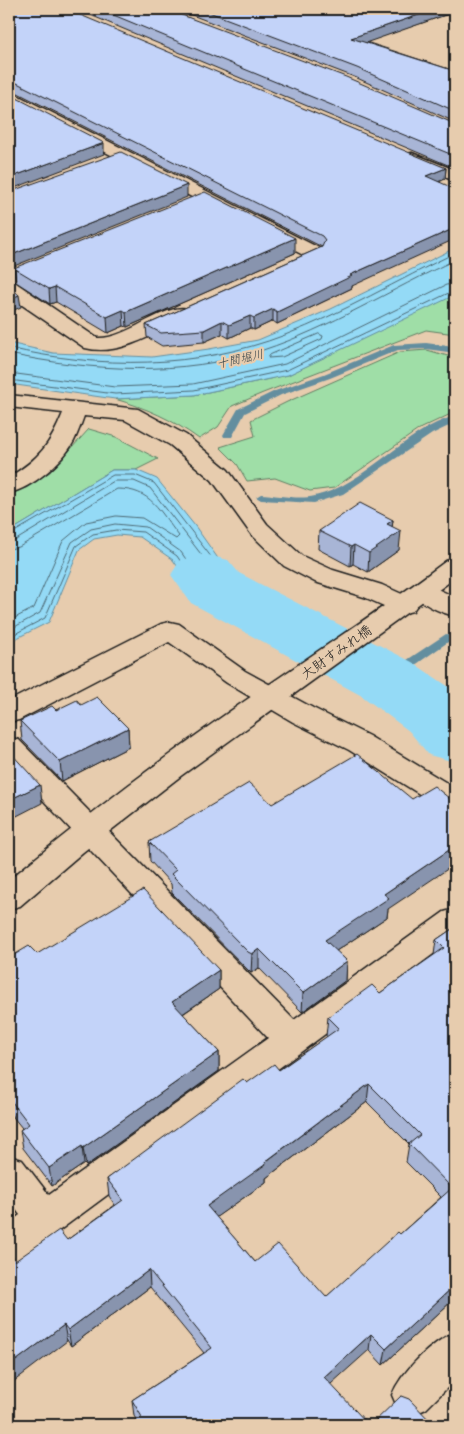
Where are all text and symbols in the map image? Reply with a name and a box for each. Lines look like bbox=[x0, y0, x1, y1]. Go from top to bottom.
water label: 十間堀川 bbox=[215, 345, 265, 372]
street label: 大財すみれ橋 bbox=[296, 620, 375, 683]

